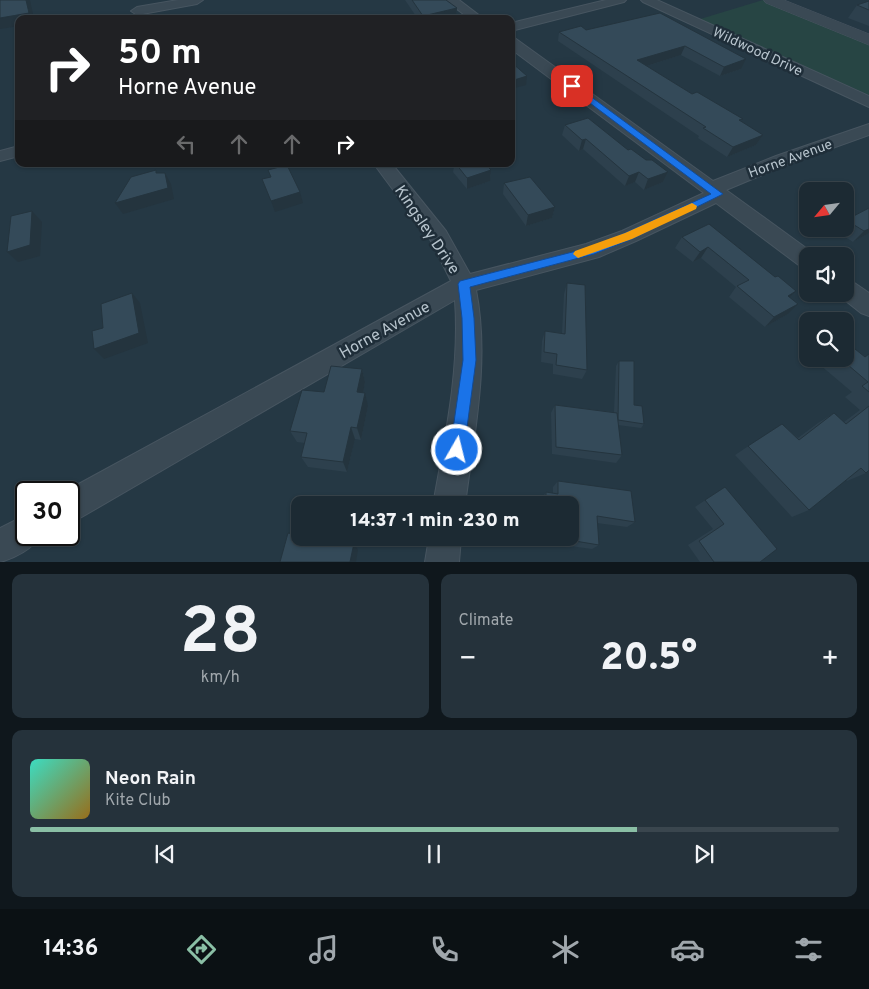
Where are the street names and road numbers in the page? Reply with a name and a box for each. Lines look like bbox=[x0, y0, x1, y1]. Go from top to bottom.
street label: Wildwood Drive bbox=[710, 24, 805, 81]
street label: Horne Avenue bbox=[746, 136, 835, 182]
street label: Kingsley Drive bbox=[389, 182, 463, 278]
street label: Horne Avenue bbox=[336, 298, 434, 364]

